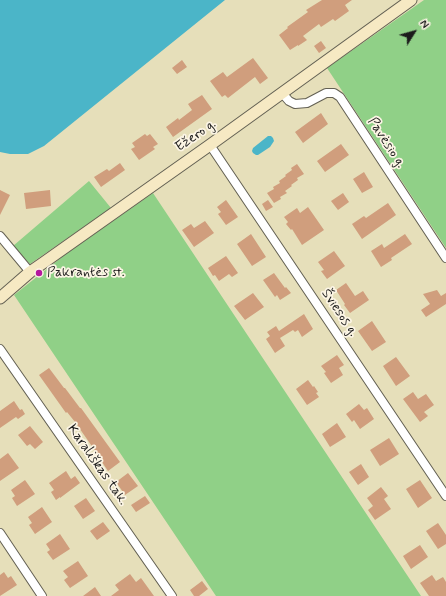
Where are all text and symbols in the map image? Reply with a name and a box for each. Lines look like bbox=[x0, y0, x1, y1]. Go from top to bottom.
north arrow bbox=[394, 12, 434, 52]
text: N bbox=[416, 18, 431, 32]
street label: Pavėsio g. bbox=[363, 115, 409, 171]
street label: Ežero g. bbox=[172, 116, 220, 156]
place label: Pakrantės st. bbox=[47, 265, 125, 281]
marker: Pakrantės st. bbox=[34, 268, 44, 278]
street label: Šviesos g. bbox=[317, 286, 361, 340]
street label: Karališkas tak. bbox=[63, 422, 131, 508]

